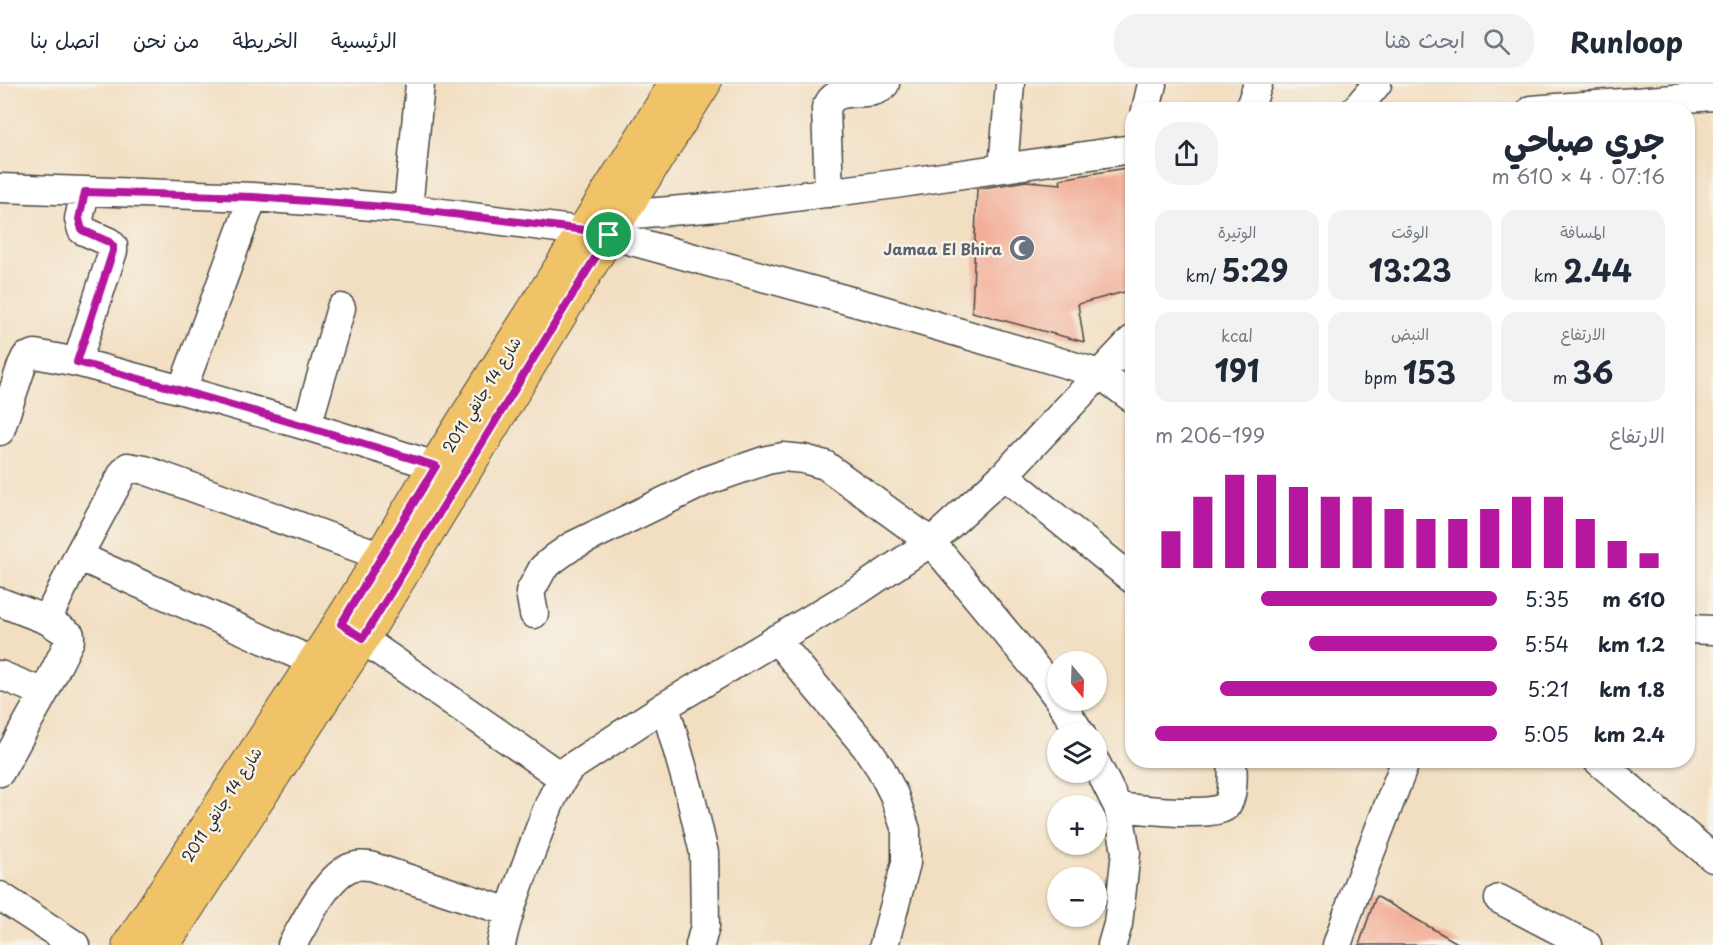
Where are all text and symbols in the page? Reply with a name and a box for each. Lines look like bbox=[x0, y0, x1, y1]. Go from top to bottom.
search box bbox=[1114, 14, 1534, 68]
text: Runloop bbox=[1570, 20, 1683, 63]
text: ابحث هنا bbox=[1384, 22, 1465, 55]
text: اتصل بنا bbox=[30, 23, 100, 55]
text: من نحن bbox=[133, 23, 199, 55]
text: الخريطة bbox=[232, 23, 298, 55]
text: الرئيسية bbox=[331, 23, 397, 55]
icon: search bbox=[1480, 25, 1513, 58]
text: جري صباحي bbox=[1504, 113, 1665, 163]
button: share bbox=[1155, 122, 1218, 185]
text: 07:16 · 4 × 610 m bbox=[1491, 161, 1665, 191]
pin bbox=[583, 209, 634, 260]
icon: arrive bbox=[592, 218, 625, 251]
text: الوتيرة bbox=[1218, 219, 1256, 243]
text: الوقت bbox=[1391, 219, 1429, 243]
text: المسافة bbox=[1560, 219, 1606, 243]
mosque icon: Jamaa El Bhira bbox=[1007, 233, 1037, 263]
place label: Jamaa El Bhira bbox=[884, 237, 1003, 260]
text: 5:29 bbox=[1222, 247, 1288, 292]
text: 13:23 bbox=[1368, 247, 1452, 292]
text: 2.44 bbox=[1563, 247, 1632, 292]
text: /km bbox=[1186, 263, 1222, 287]
text: km bbox=[1534, 263, 1563, 287]
text: النبض bbox=[1391, 321, 1429, 345]
text: الارتفاع bbox=[1561, 321, 1605, 345]
text: kcal bbox=[1221, 323, 1253, 347]
street label: شارع 14 جانفي 2011 bbox=[436, 332, 528, 458]
text: 191 bbox=[1215, 347, 1259, 392]
text: 153 bbox=[1403, 349, 1456, 394]
text: 36 bbox=[1572, 349, 1613, 394]
text: bpm bbox=[1364, 365, 1403, 389]
text: m bbox=[1553, 365, 1572, 389]
text: 199–206 m bbox=[1155, 420, 1265, 450]
text: الارتفاع bbox=[1609, 420, 1665, 450]
text: 5:35 bbox=[1525, 584, 1569, 614]
text: 610 m bbox=[1602, 584, 1665, 614]
text: 5:54 bbox=[1524, 629, 1569, 659]
text: 1.2 km bbox=[1598, 629, 1665, 659]
north arrow bbox=[1047, 651, 1107, 711]
map controls bbox=[1047, 651, 1107, 927]
text: 5:21 bbox=[1527, 674, 1569, 704]
text: 1.8 km bbox=[1599, 674, 1665, 704]
text: 5:05 bbox=[1523, 719, 1569, 749]
text: 2.4 km bbox=[1594, 719, 1665, 749]
button: layers bbox=[1047, 723, 1107, 783]
street label: شارع 14 جانفي 2011 bbox=[175, 742, 269, 868]
button: + bbox=[1047, 795, 1107, 855]
button: − bbox=[1047, 867, 1107, 927]

